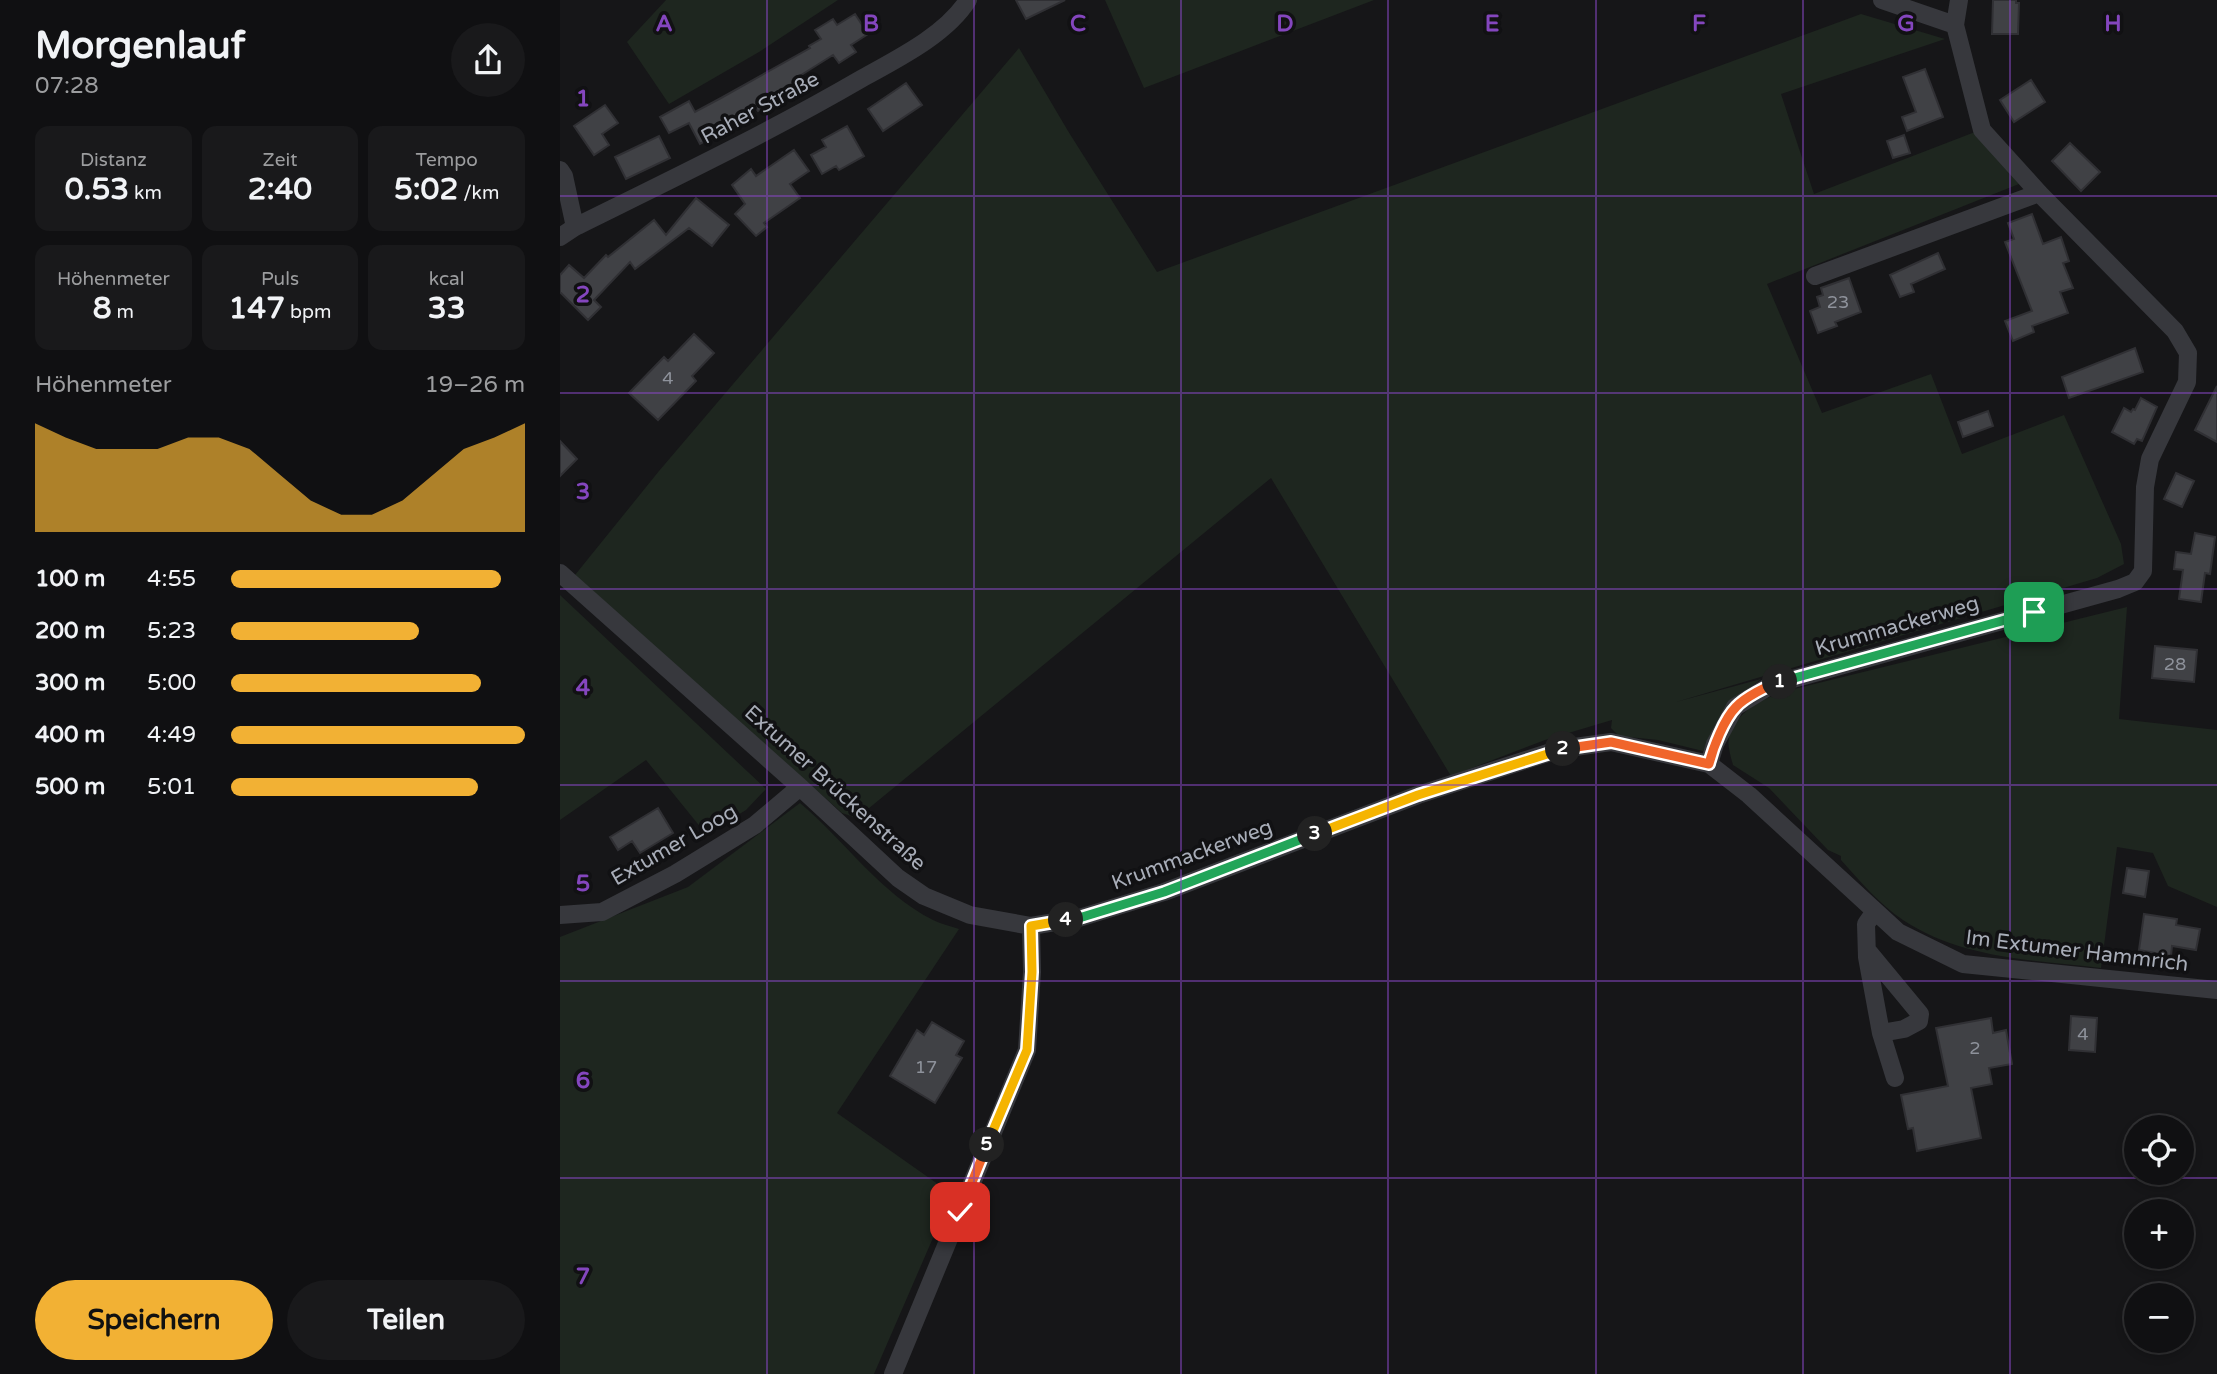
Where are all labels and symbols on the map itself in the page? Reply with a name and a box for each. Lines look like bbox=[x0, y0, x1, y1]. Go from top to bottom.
text: A bbox=[655, 10, 673, 38]
text: B bbox=[863, 10, 879, 38]
text: C bbox=[1070, 10, 1086, 38]
text: D bbox=[1276, 10, 1294, 38]
text: E bbox=[1485, 10, 1499, 38]
text: F bbox=[1692, 10, 1706, 38]
text: G bbox=[1897, 10, 1915, 38]
text: H bbox=[2104, 10, 2122, 38]
street label: Raher Straße bbox=[697, 66, 823, 150]
text: 1 bbox=[576, 85, 590, 113]
text: 2 bbox=[576, 281, 590, 309]
house number: 23 bbox=[1827, 291, 1849, 313]
house number: 4 bbox=[662, 367, 674, 389]
text: 3 bbox=[576, 478, 590, 506]
pin bbox=[2004, 582, 2064, 642]
street label: Krummackerweg bbox=[1812, 591, 1982, 661]
house number: 28 bbox=[2164, 653, 2186, 675]
pin: 1 bbox=[1762, 664, 1798, 700]
text: 4 bbox=[576, 674, 591, 702]
street label: Extumer Brückenstraße bbox=[739, 700, 931, 876]
pin: 2 bbox=[1546, 732, 1580, 766]
street label: Extumer Loog bbox=[607, 799, 741, 891]
street label: Krummackerweg bbox=[1108, 814, 1276, 896]
pin: 3 bbox=[1298, 816, 1332, 852]
text: 5 bbox=[576, 870, 590, 898]
pin: 4 bbox=[1049, 902, 1084, 937]
street label: Im Extumer Hammrich bbox=[1964, 925, 2190, 977]
house number: 4 bbox=[2077, 1023, 2089, 1045]
house number: 2 bbox=[1969, 1037, 1981, 1059]
house number: 17 bbox=[915, 1056, 937, 1078]
text: 6 bbox=[576, 1067, 590, 1095]
pin: 5 bbox=[970, 1128, 1004, 1162]
pin bbox=[930, 1182, 990, 1242]
text: 7 bbox=[576, 1263, 590, 1291]

